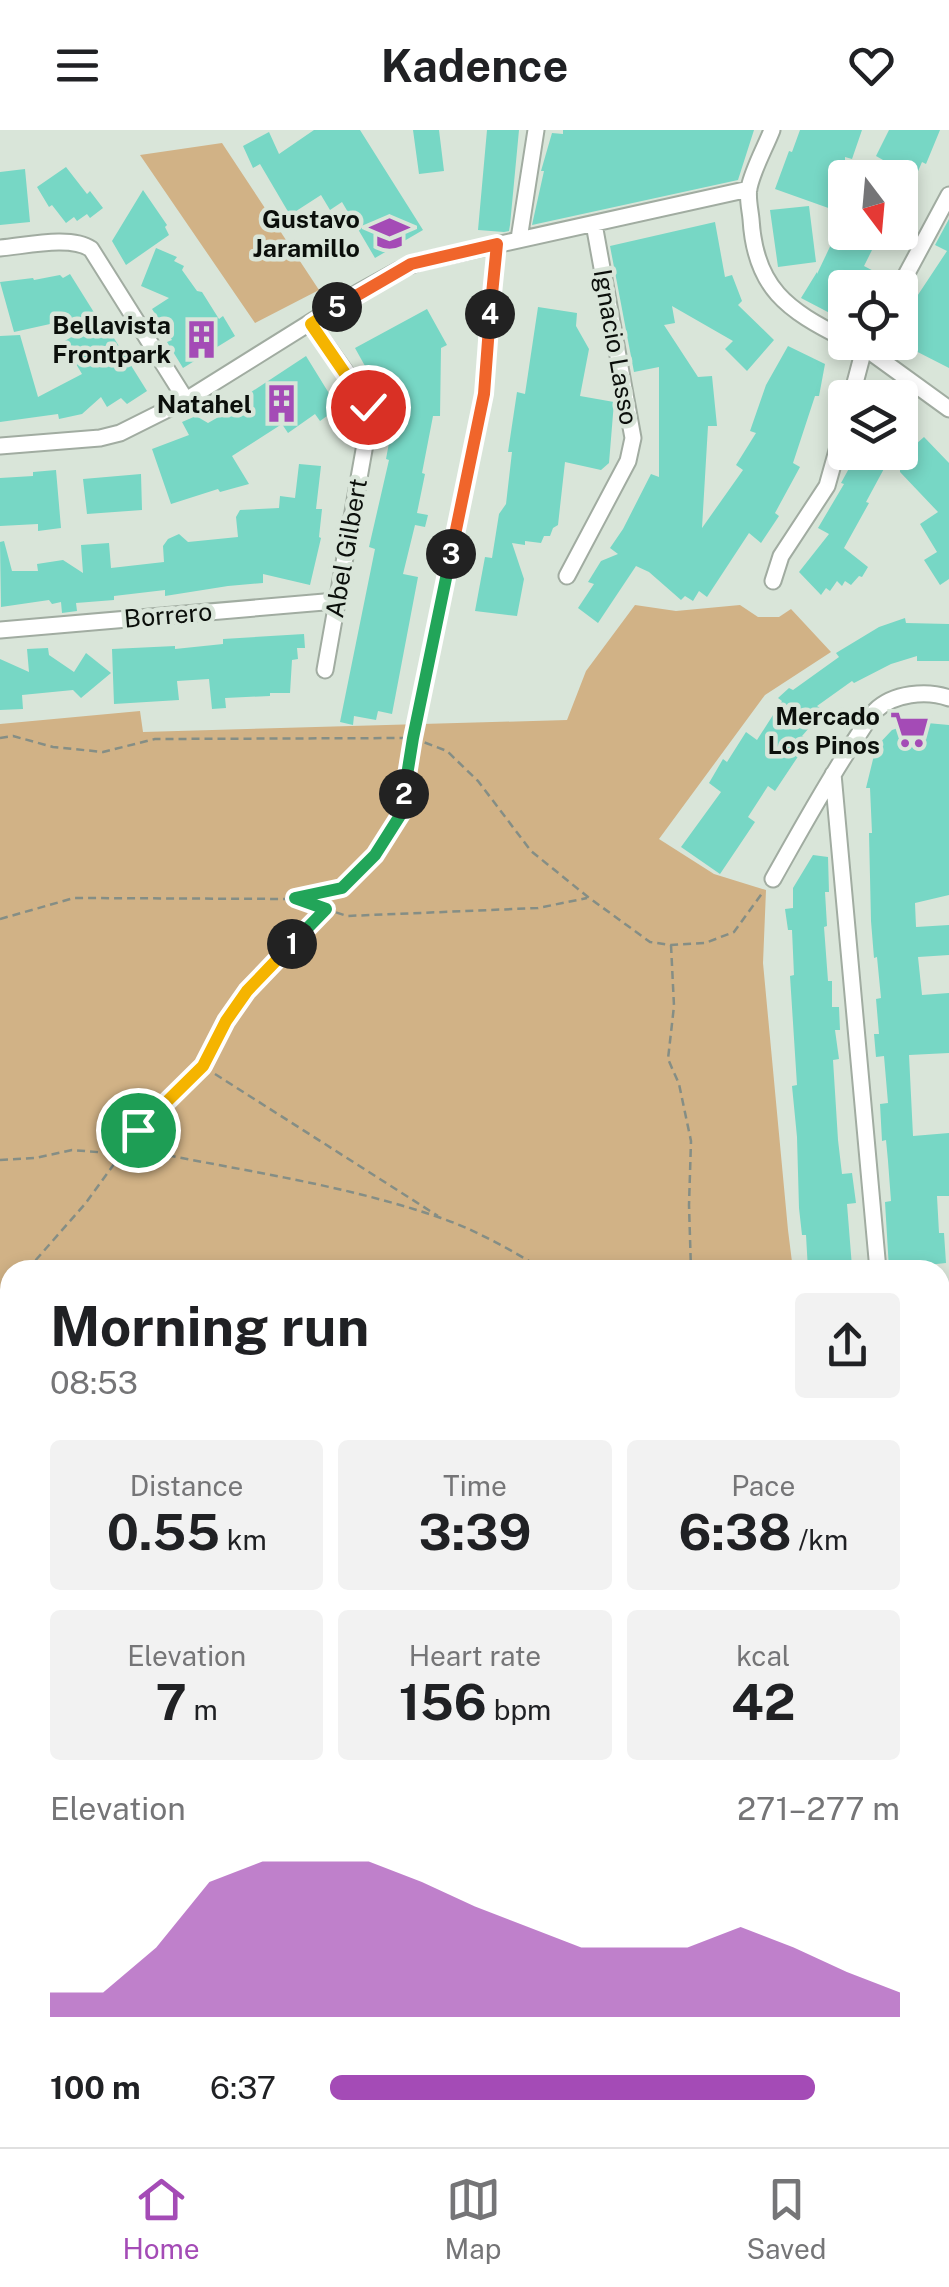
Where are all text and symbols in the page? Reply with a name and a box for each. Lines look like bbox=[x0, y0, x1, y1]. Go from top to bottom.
icon: menu bbox=[50, 38, 105, 93]
icon: heart bbox=[844, 38, 899, 93]
text: Kadence bbox=[381, 39, 568, 92]
north arrow bbox=[828, 160, 918, 250]
map controls bbox=[828, 160, 918, 470]
place label: Gustavo Jaramillo bbox=[253, 204, 360, 263]
school or university icon: Gustavo Jaramillo bbox=[369, 212, 411, 254]
street label: Ignacio Lasso bbox=[588, 267, 644, 427]
button: locate bbox=[828, 270, 918, 360]
pin: 5 bbox=[312, 282, 362, 332]
pin: 4 bbox=[465, 289, 515, 339]
text: 5 bbox=[328, 290, 346, 323]
text: 4 bbox=[481, 297, 499, 330]
place label: Bellavista Frontpark bbox=[52, 310, 172, 369]
building icon: Bellavista Frontpark bbox=[180, 318, 222, 360]
pin bbox=[326, 365, 411, 450]
icon: check bbox=[341, 380, 396, 435]
button: layers bbox=[828, 380, 918, 470]
building icon: Natahel bbox=[261, 383, 303, 425]
place label: Natahel bbox=[157, 389, 252, 419]
street label: Abel Gilbert bbox=[319, 476, 373, 620]
pin: 3 bbox=[426, 529, 476, 579]
text: 3 bbox=[442, 537, 460, 570]
street label: Borrero bbox=[123, 596, 213, 634]
place label: Mercado Los Pinos bbox=[767, 701, 880, 760]
supermarket icon: Mercado Los Pinos bbox=[889, 709, 931, 751]
pin: 2 bbox=[379, 769, 429, 819]
text: 2 bbox=[395, 777, 413, 810]
pin: 1 bbox=[267, 919, 317, 969]
text: 1 bbox=[286, 927, 298, 960]
pin bbox=[96, 1088, 181, 1173]
icon: arrive bbox=[111, 1103, 166, 1158]
button: share bbox=[795, 1293, 900, 1398]
text: Morning run bbox=[50, 1294, 369, 1358]
text: 08:53 bbox=[50, 1364, 138, 1401]
text: Distance bbox=[130, 1469, 243, 1502]
text: Time bbox=[443, 1469, 507, 1502]
text: Pace bbox=[731, 1469, 795, 1502]
text: 0.55 bbox=[107, 1502, 220, 1561]
text: 3:39 bbox=[419, 1502, 531, 1561]
text: 6:38 bbox=[678, 1502, 792, 1561]
text: km bbox=[220, 1523, 267, 1556]
text: /km bbox=[792, 1523, 848, 1556]
text: Elevation bbox=[127, 1639, 246, 1672]
text: Heart rate bbox=[409, 1639, 541, 1672]
text: kcal bbox=[736, 1639, 790, 1672]
text: 7 bbox=[155, 1672, 187, 1731]
text: 156 bbox=[399, 1672, 487, 1731]
text: 42 bbox=[731, 1672, 796, 1731]
text: m bbox=[187, 1693, 218, 1726]
text: bpm bbox=[487, 1693, 551, 1726]
text: Elevation bbox=[50, 1790, 186, 1827]
text: 271–277 m bbox=[737, 1790, 900, 1827]
text: 100 m bbox=[50, 2069, 141, 2106]
text: 6:37 bbox=[210, 2069, 276, 2106]
tab: Home bbox=[122, 2172, 200, 2265]
tab: Map bbox=[445, 2172, 501, 2265]
tab: Saved bbox=[746, 2172, 827, 2265]

